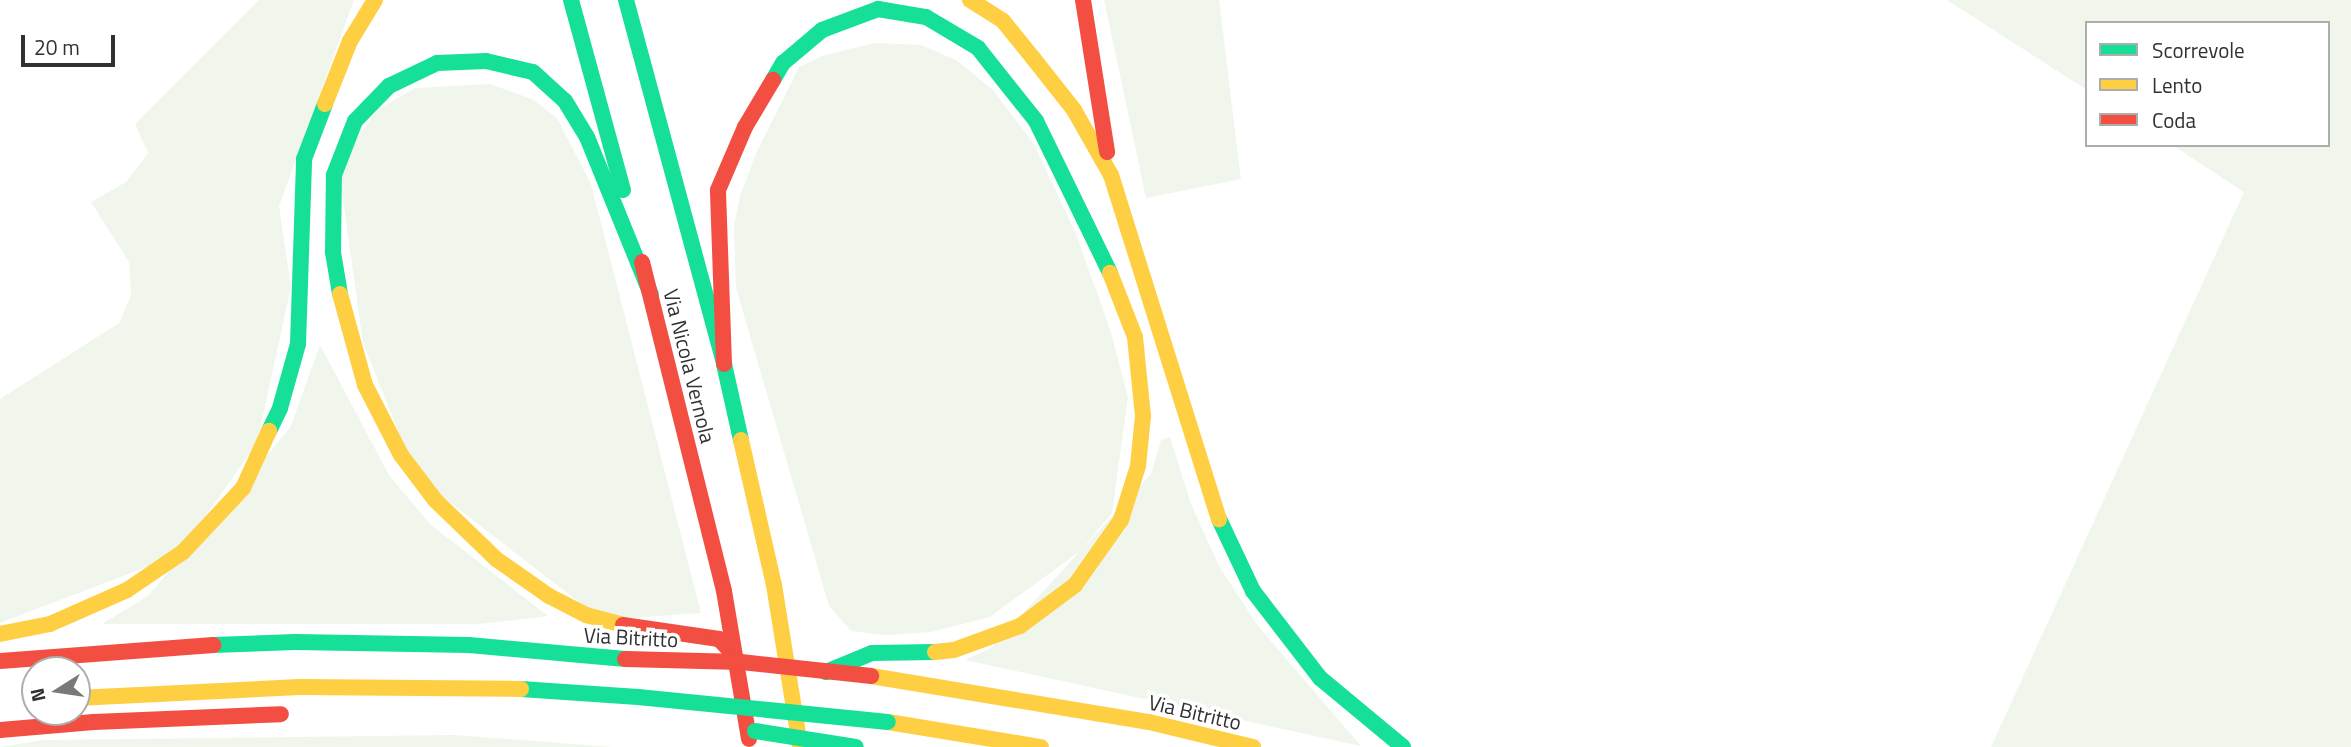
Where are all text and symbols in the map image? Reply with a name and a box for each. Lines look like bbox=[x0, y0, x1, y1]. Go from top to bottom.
scale bar bbox=[24, 21, 119, 65]
legend bbox=[2085, 21, 2330, 147]
text: 20 m bbox=[34, 31, 80, 63]
text: Scorrevole bbox=[2152, 34, 2245, 66]
text: Lento bbox=[2152, 69, 2202, 101]
text: Coda bbox=[2152, 104, 2196, 136]
street label: Via Nicola Vernola bbox=[659, 286, 721, 446]
street label: Via Bitritto bbox=[583, 622, 679, 652]
north arrow bbox=[21, 656, 91, 726]
text: N bbox=[21, 686, 52, 705]
street label: Via Bitritto bbox=[1146, 689, 1244, 735]

